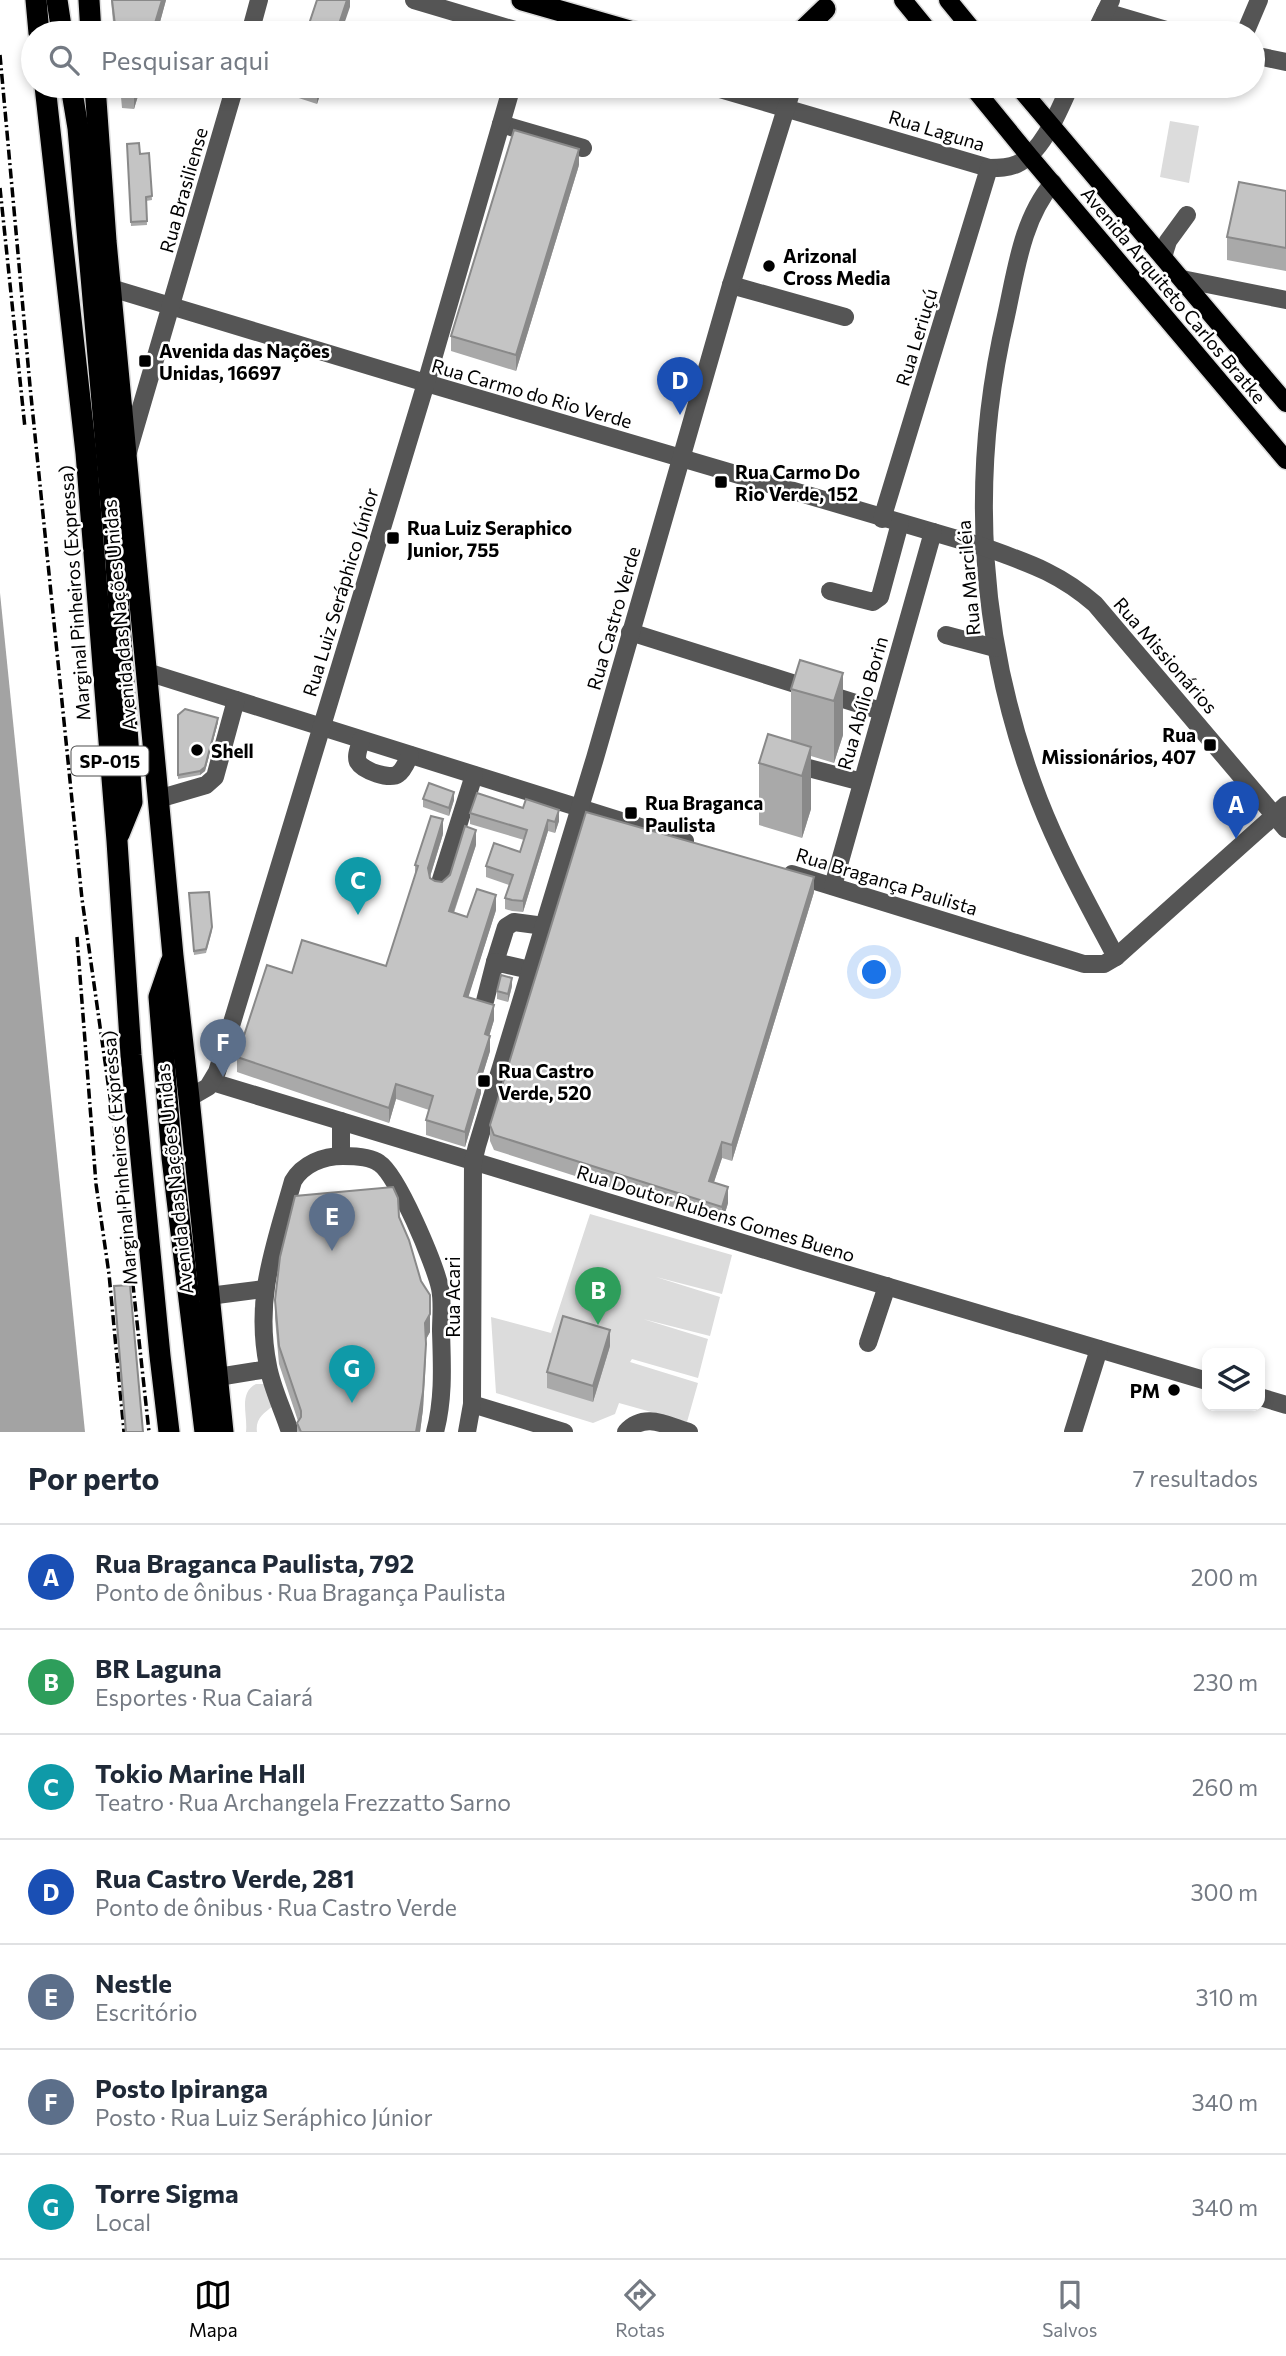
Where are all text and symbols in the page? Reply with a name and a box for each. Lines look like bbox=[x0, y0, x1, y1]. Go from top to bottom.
search box bbox=[21, 21, 1265, 98]
icon: search bbox=[45, 41, 83, 79]
text: Pesquisar aqui bbox=[101, 44, 270, 75]
street label: Rua Laguna bbox=[886, 104, 988, 156]
street label: Rua Brasiliense bbox=[154, 125, 212, 255]
street label: Avenida Arquiteto Carlos Bratke bbox=[1077, 182, 1271, 408]
place label: Arizonal Cross Media bbox=[783, 244, 891, 289]
marker: Arizonal Cross Media bbox=[761, 258, 777, 274]
street label: Rua Leriuçú bbox=[890, 285, 942, 389]
place label: Avenida das Nações Unidas, 16697 bbox=[159, 339, 330, 384]
marker: Avenida das Nações Unidas, 16697 bbox=[137, 353, 153, 369]
street label: Rua Carmo do Rio Verde bbox=[429, 353, 635, 433]
pin: D bbox=[657, 357, 703, 415]
place label: Rua Carmo Do Rio Verde, 152 bbox=[735, 460, 860, 505]
street label: Marginal Pinheiros (Expressa) bbox=[54, 465, 94, 721]
marker: Rua Carmo Do Rio Verde, 152 bbox=[713, 474, 729, 490]
street label: Rua Luiz Seráphico Júnior bbox=[297, 485, 383, 699]
street label: Avenida das Nações Unidas bbox=[97, 499, 141, 731]
place label: Rua Luiz Seraphico Junior, 755 bbox=[407, 516, 572, 561]
street label: Rua Marciléia bbox=[951, 519, 985, 637]
marker: Rua Luiz Seraphico Junior, 755 bbox=[385, 530, 401, 546]
street label: Rua Castro Verde bbox=[581, 544, 645, 692]
street label: Rua Missionários bbox=[1109, 592, 1223, 718]
street label: Rua Abílio Borin bbox=[832, 634, 892, 772]
place label: Rua Missionários, 407 bbox=[1041, 723, 1196, 768]
marker: Rua Missionários, 407 bbox=[1202, 737, 1218, 753]
place label: Shell bbox=[211, 739, 254, 762]
marker: Shell bbox=[189, 742, 205, 758]
road number: SP-015 bbox=[72, 746, 148, 776]
pin: A bbox=[1213, 781, 1259, 839]
place label: Rua Braganca Paulista bbox=[645, 791, 763, 836]
marker: Rua Braganca Paulista bbox=[623, 805, 639, 821]
street label: Rua Bragança Paulista bbox=[793, 842, 981, 920]
pin: C bbox=[335, 857, 381, 915]
your location bbox=[857, 955, 891, 989]
pin: F bbox=[200, 1019, 246, 1077]
street label: Marginal Pinheiros (Expressa) bbox=[96, 1030, 142, 1286]
place label: Rua Castro Verde, 520 bbox=[498, 1059, 594, 1104]
street label: Avenida das Nações Unidas bbox=[150, 1063, 198, 1295]
marker: Rua Castro Verde, 520 bbox=[476, 1073, 492, 1089]
street label: Rua Doutor Rubens Gomes Bueno bbox=[574, 1160, 858, 1266]
pin: E bbox=[309, 1193, 355, 1251]
street label: Rua Acari bbox=[441, 1256, 464, 1338]
pin: B bbox=[575, 1267, 621, 1325]
pin: G bbox=[329, 1345, 375, 1403]
map controls bbox=[1202, 1348, 1265, 1411]
button: layers bbox=[1202, 1348, 1265, 1411]
place label: PM bbox=[1130, 1379, 1160, 1402]
marker: PM bbox=[1166, 1382, 1182, 1398]
text: Por perto bbox=[28, 1459, 160, 1496]
text: 7 resultados bbox=[1133, 1464, 1258, 1492]
text: Rua Braganca Paulista, 792 bbox=[95, 1547, 414, 1578]
text: A bbox=[43, 1563, 59, 1591]
text: 200 m bbox=[1191, 1563, 1258, 1591]
text: Ponto de ônibus · Rua Bragança Paulista bbox=[95, 1578, 506, 1606]
text: BR Laguna bbox=[95, 1652, 222, 1683]
text: B bbox=[43, 1668, 59, 1696]
text: 230 m bbox=[1193, 1668, 1258, 1696]
text: Esportes · Rua Caiará bbox=[95, 1683, 313, 1711]
text: Tokio Marine Hall bbox=[95, 1757, 306, 1788]
text: C bbox=[43, 1773, 59, 1801]
text: 260 m bbox=[1192, 1773, 1258, 1801]
text: Teatro · Rua Archangela Frezzatto Sarno bbox=[95, 1788, 511, 1816]
text: Rua Castro Verde, 281 bbox=[95, 1862, 355, 1893]
text: D bbox=[43, 1878, 59, 1906]
text: 300 m bbox=[1190, 1878, 1258, 1906]
text: Ponto de ônibus · Rua Castro Verde bbox=[95, 1893, 457, 1921]
text: Nestle bbox=[95, 1967, 172, 1998]
text: E bbox=[44, 1983, 58, 2011]
text: 310 m bbox=[1196, 1983, 1258, 2011]
text: Escritório bbox=[95, 1998, 197, 2026]
text: Posto Ipiranga bbox=[95, 2072, 268, 2103]
text: F bbox=[44, 2088, 58, 2116]
text: 340 m bbox=[1192, 2088, 1258, 2116]
text: Posto · Rua Luiz Seráphico Júnior bbox=[95, 2103, 433, 2131]
text: Torre Sigma bbox=[95, 2177, 239, 2208]
text: G bbox=[43, 2193, 59, 2221]
text: 340 m bbox=[1192, 2193, 1258, 2221]
text: Local bbox=[95, 2208, 151, 2236]
tab: Mapa bbox=[189, 2276, 238, 2341]
tab: Rotas bbox=[615, 2276, 665, 2341]
tab: Salvos bbox=[1042, 2276, 1097, 2341]

